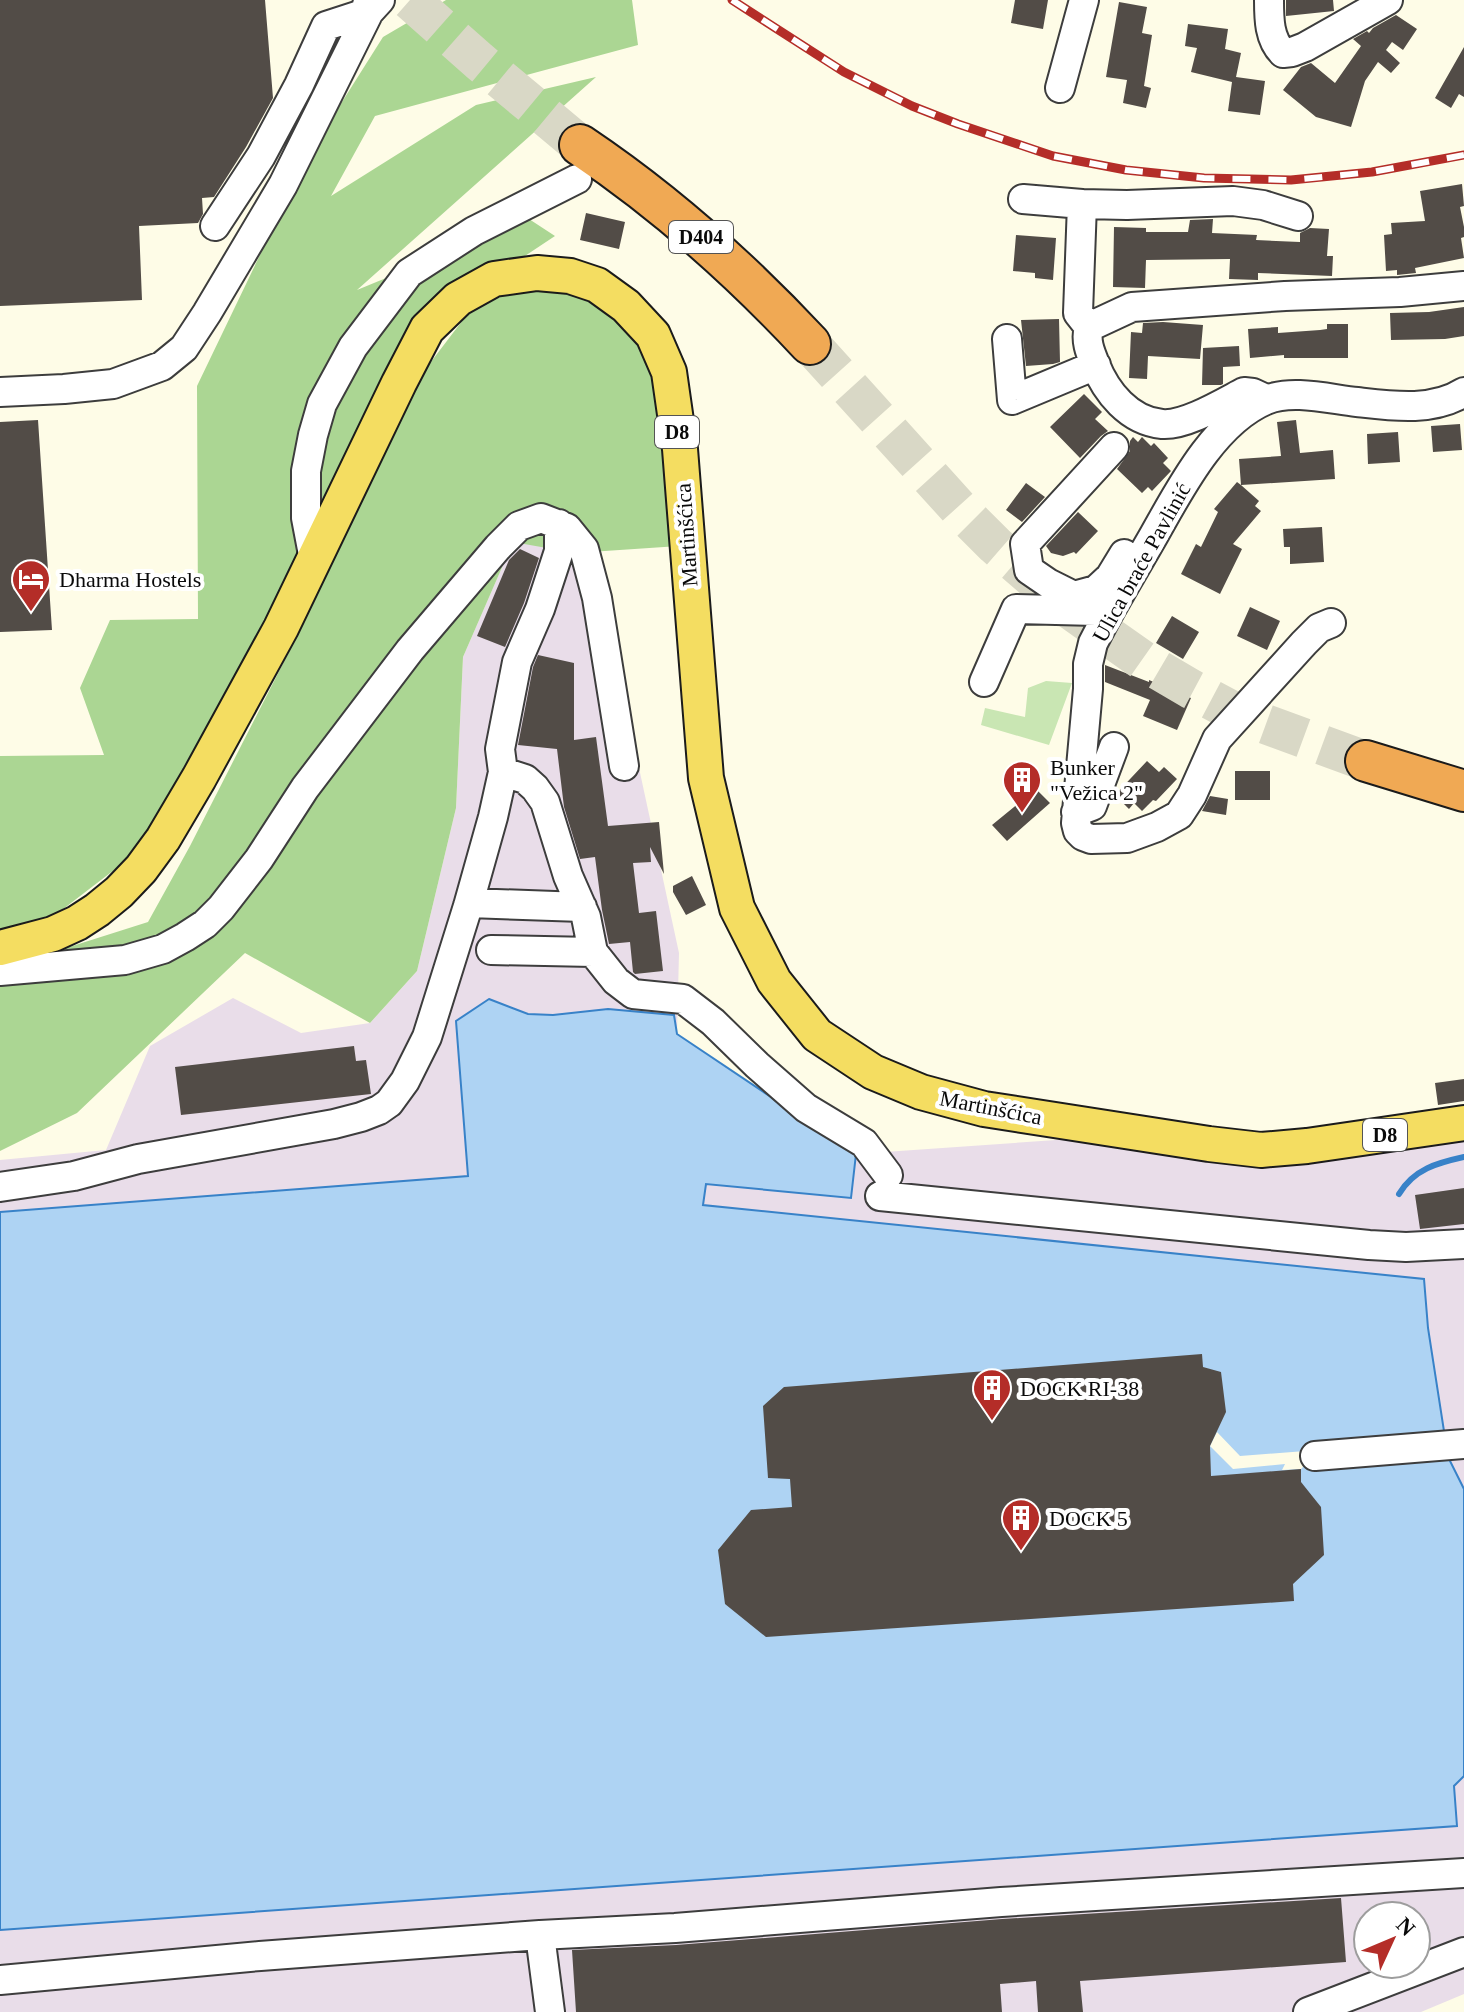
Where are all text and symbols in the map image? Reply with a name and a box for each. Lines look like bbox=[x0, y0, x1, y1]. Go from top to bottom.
road number: D404 bbox=[669, 221, 733, 253]
road number: D8 bbox=[655, 416, 699, 448]
street label: Ulica braće Pavlinić bbox=[1087, 478, 1196, 646]
street label: Martinšćica bbox=[670, 482, 703, 588]
hotel icon: Dharma Hostels bbox=[10, 558, 52, 613]
place label: Dharma Hostels bbox=[59, 567, 201, 592]
place label: Bunker "Vežica 2" bbox=[1050, 755, 1143, 805]
building icon: Bunker "Vežica 2" bbox=[1001, 759, 1043, 814]
street label: Martinšćica bbox=[938, 1085, 1044, 1130]
road number: D8 bbox=[1363, 1119, 1407, 1151]
building icon: DOCK RI-38 bbox=[971, 1367, 1013, 1422]
place label: DOCK RI-38 bbox=[1020, 1376, 1139, 1401]
building icon: DOCK 5 bbox=[1000, 1497, 1042, 1552]
place label: DOCK 5 bbox=[1049, 1506, 1128, 1531]
north arrow bbox=[1352, 1900, 1432, 1980]
text: N bbox=[1392, 1912, 1421, 1941]

